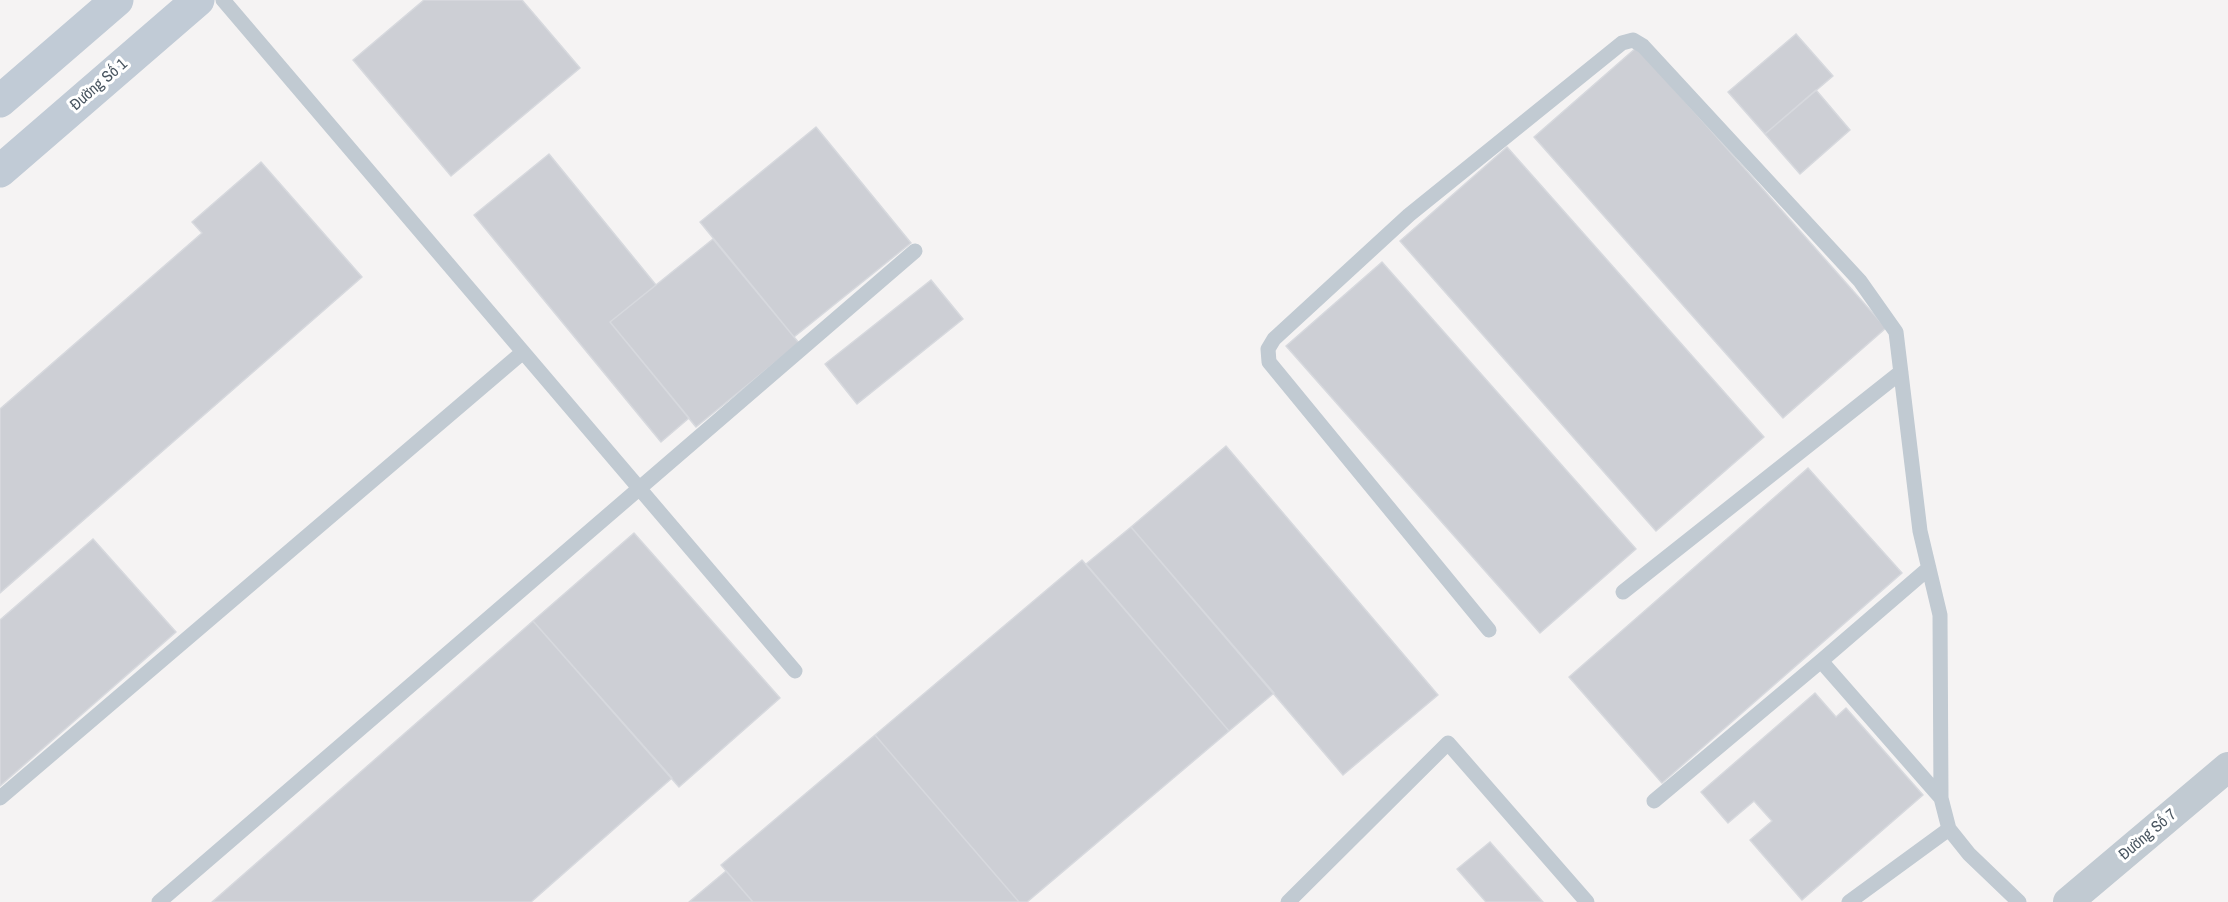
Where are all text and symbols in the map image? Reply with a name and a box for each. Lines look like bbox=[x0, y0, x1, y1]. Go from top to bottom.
street label: Đường Số 1 bbox=[67, 55, 131, 115]
street label: Đường Số 7 bbox=[2115, 805, 2181, 865]

